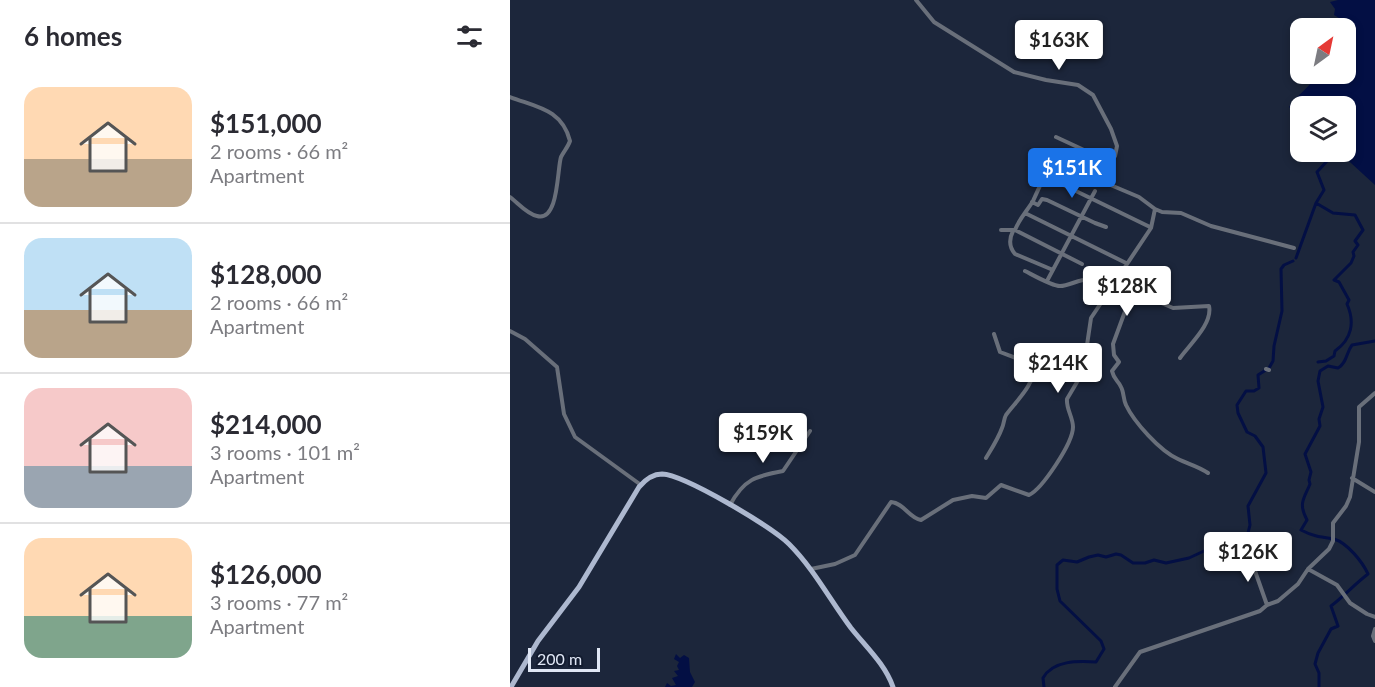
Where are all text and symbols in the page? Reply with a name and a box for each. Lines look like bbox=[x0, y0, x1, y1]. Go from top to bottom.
north arrow bbox=[1290, 18, 1356, 84]
map controls bbox=[1290, 18, 1356, 162]
text: 6 homes bbox=[24, 20, 122, 52]
icon: filters bbox=[453, 20, 486, 53]
pin: $163K bbox=[1017, 20, 1101, 71]
text: $163K bbox=[1029, 27, 1089, 51]
button: layers bbox=[1290, 96, 1356, 162]
text: $151,000 bbox=[210, 107, 322, 139]
icon: home bbox=[72, 111, 144, 183]
text: 2 rooms · 66 m² bbox=[210, 139, 348, 163]
pin: $151K bbox=[1030, 148, 1114, 199]
text: $151K bbox=[1042, 155, 1102, 179]
text: Apartment bbox=[210, 163, 304, 187]
text: $128,000 bbox=[210, 258, 322, 290]
icon: home bbox=[72, 262, 144, 334]
pin: $128K bbox=[1085, 266, 1169, 317]
text: $128K bbox=[1097, 273, 1157, 297]
text: 2 rooms · 66 m² bbox=[210, 290, 348, 314]
text: Apartment bbox=[210, 314, 304, 338]
pin: $214K bbox=[1016, 343, 1100, 394]
text: $214K bbox=[1028, 350, 1088, 374]
text: $214,000 bbox=[210, 408, 322, 440]
icon: home bbox=[72, 412, 144, 484]
pin: $159K bbox=[721, 413, 805, 464]
text: $159K bbox=[733, 420, 793, 444]
text: 3 rooms · 101 m² bbox=[210, 440, 360, 464]
text: Apartment bbox=[210, 464, 304, 488]
pin: $126K bbox=[1206, 532, 1290, 583]
text: $126K bbox=[1218, 539, 1278, 563]
text: $126,000 bbox=[210, 558, 322, 590]
icon: home bbox=[72, 562, 144, 634]
text: 3 rooms · 77 m² bbox=[210, 590, 348, 614]
text: Apartment bbox=[210, 614, 304, 638]
scale bar bbox=[528, 645, 600, 672]
text: 200 m bbox=[537, 649, 582, 668]

